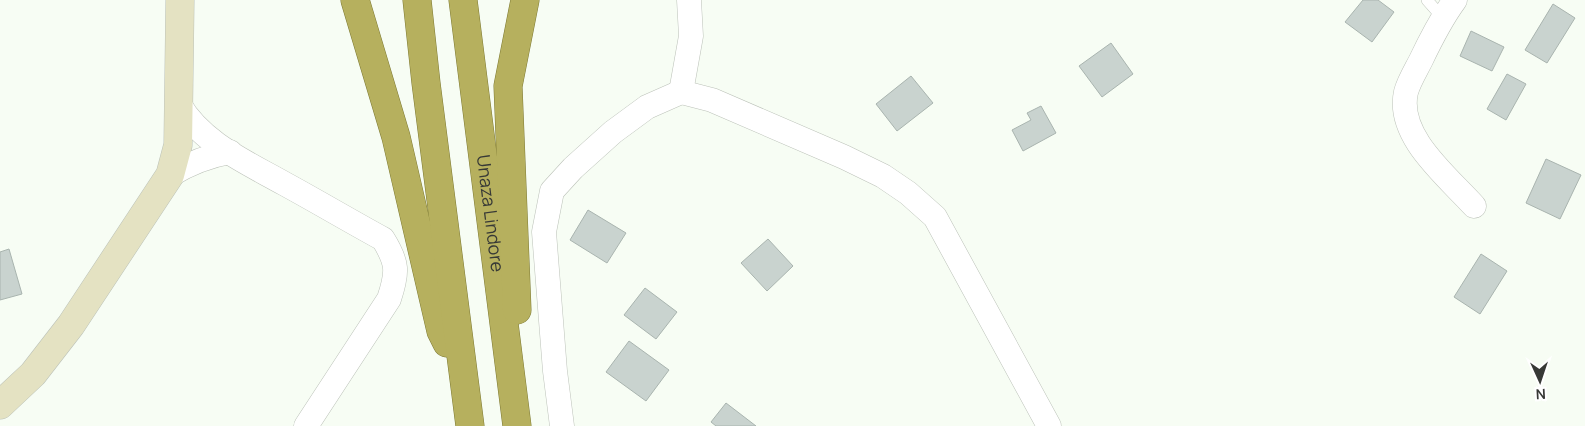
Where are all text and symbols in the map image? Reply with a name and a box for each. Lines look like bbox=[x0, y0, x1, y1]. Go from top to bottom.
street label: Unaza Lindore bbox=[472, 153, 510, 273]
north arrow bbox=[1515, 356, 1565, 406]
text: N bbox=[1535, 385, 1546, 404]

